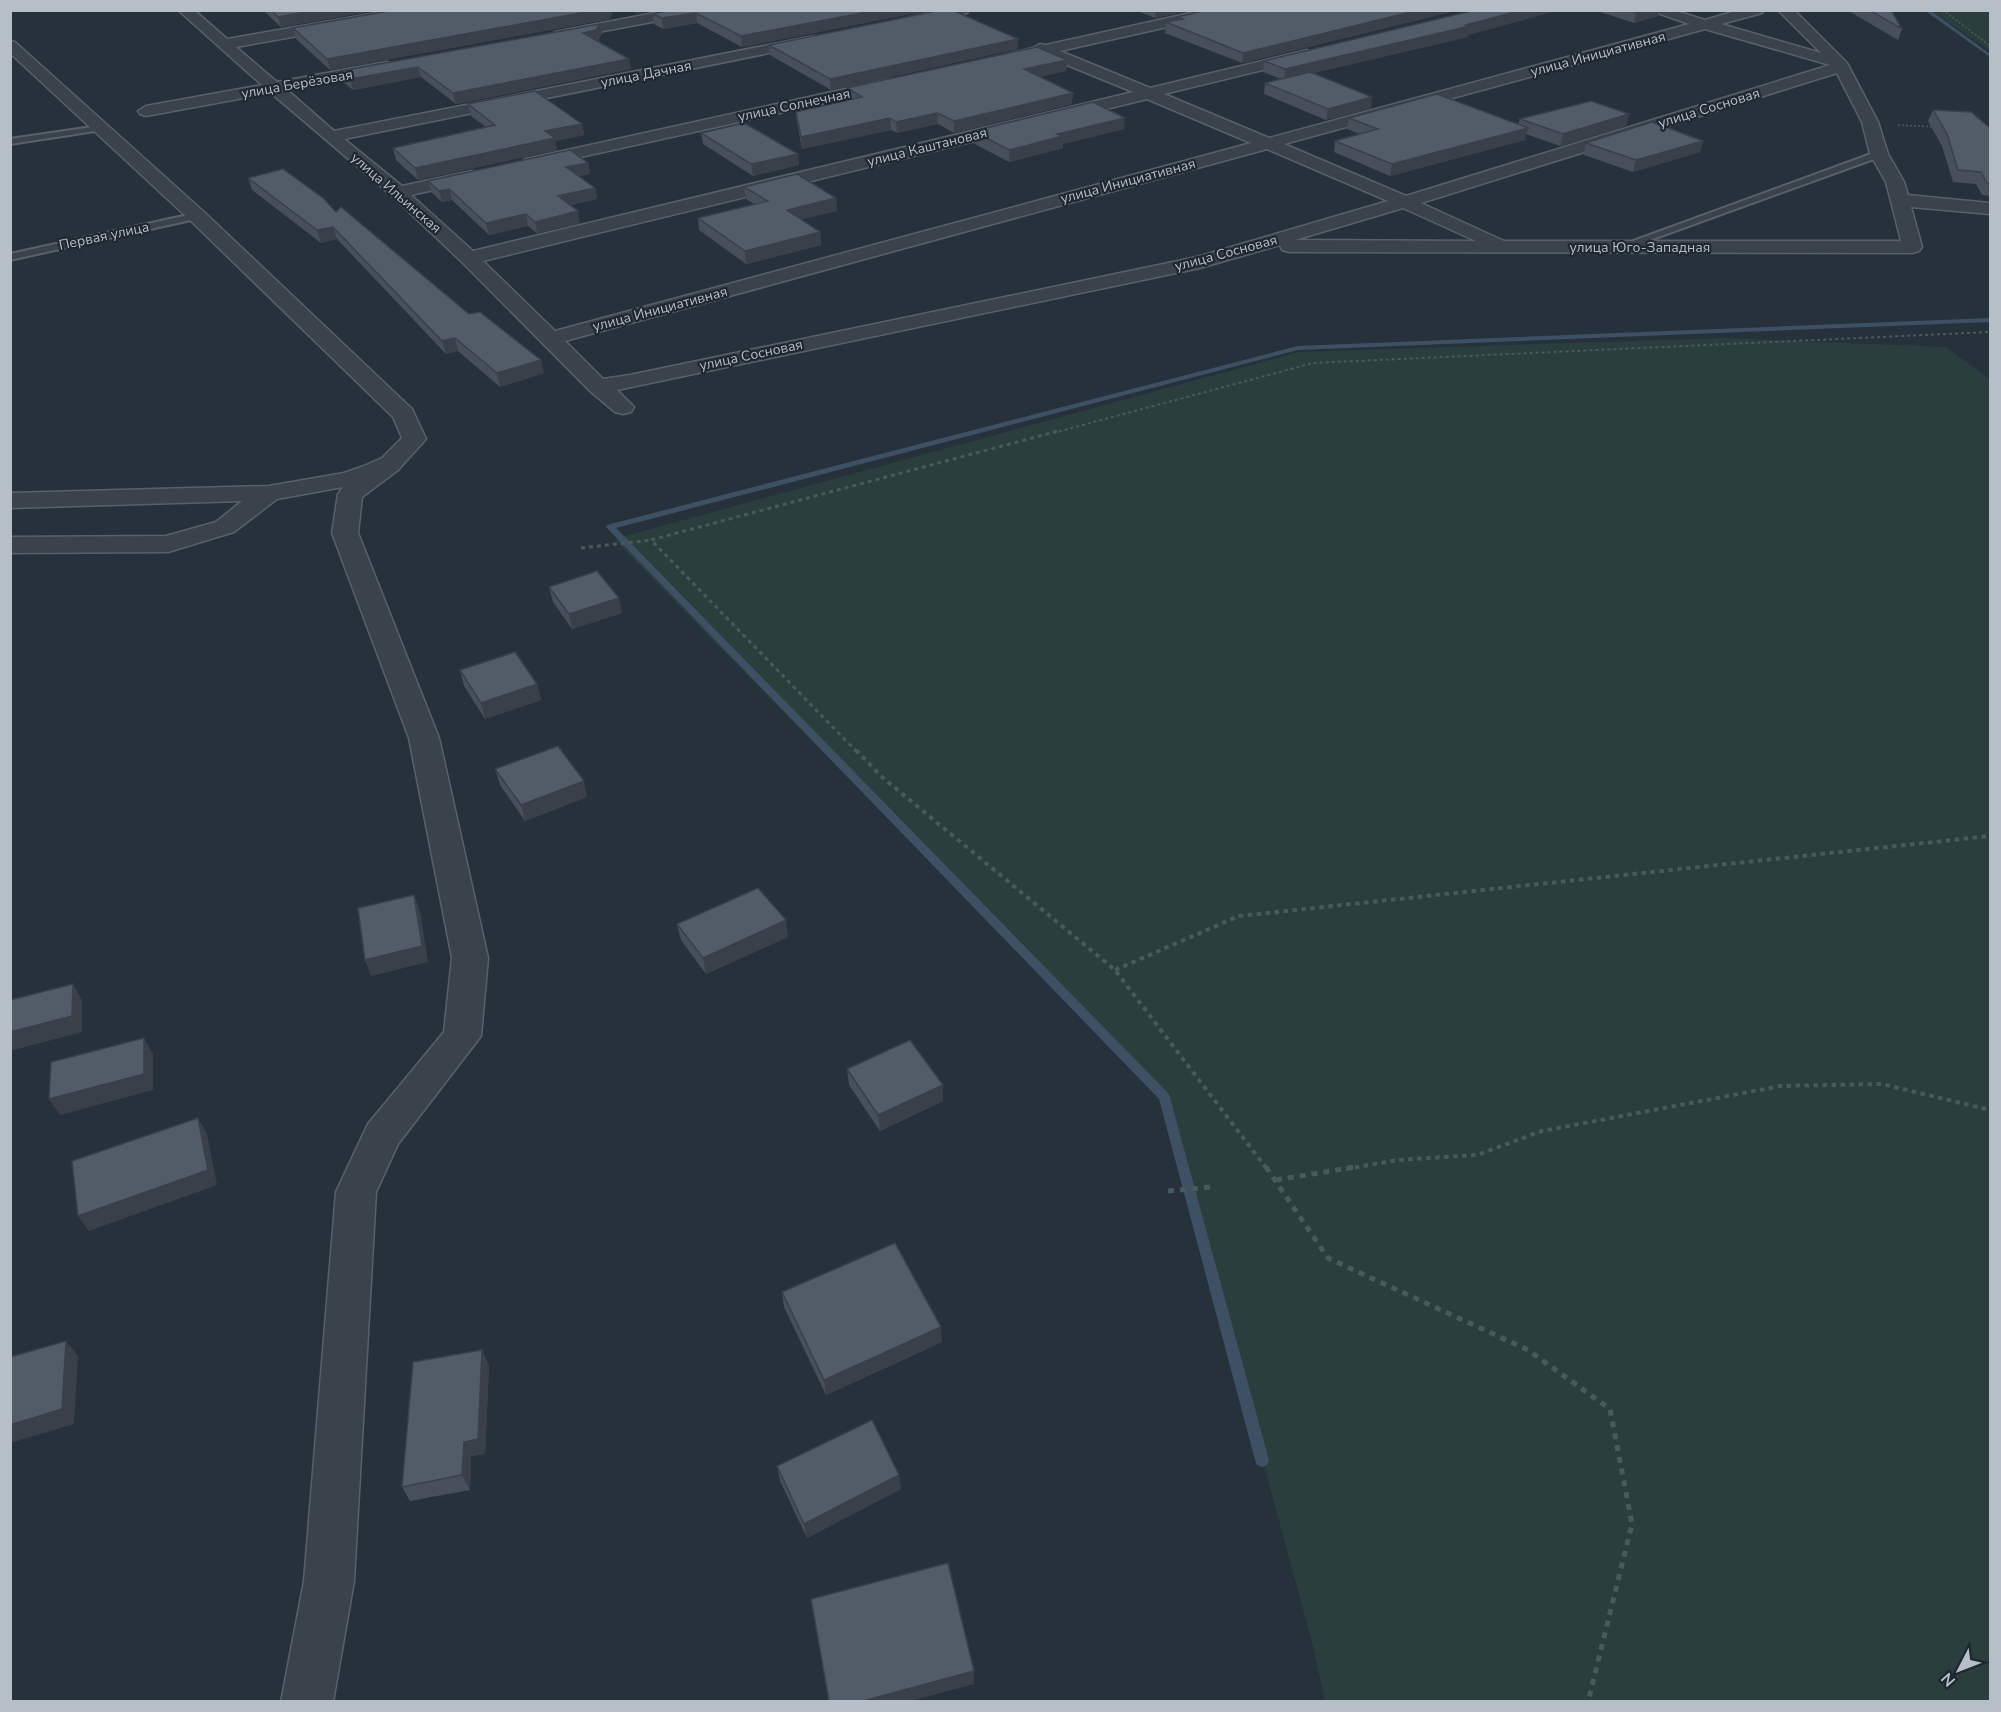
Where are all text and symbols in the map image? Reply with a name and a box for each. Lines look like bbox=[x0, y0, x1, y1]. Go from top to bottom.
street label: улица Инициативная bbox=[1528, 27, 1668, 81]
street label: улица Дачная bbox=[599, 56, 693, 92]
street label: улица Берёзовая bbox=[240, 65, 354, 103]
street label: улица Солнечная bbox=[736, 84, 852, 126]
street label: улица Сосновая bbox=[1656, 84, 1762, 132]
street label: улица Каштановая bbox=[865, 123, 989, 171]
street label: улица Ильинская bbox=[347, 148, 445, 238]
street label: улица Инициативная bbox=[1058, 154, 1198, 208]
street label: Первая улица bbox=[57, 217, 151, 255]
street label: улица Сосновая bbox=[1173, 230, 1279, 276]
street label: улица Юго-Западная bbox=[1570, 238, 1710, 257]
street label: улица Инициативная bbox=[590, 282, 730, 336]
street label: улица Сосновая bbox=[697, 335, 805, 375]
north arrow bbox=[1929, 1640, 1989, 1700]
text: N bbox=[1936, 1668, 1961, 1691]

